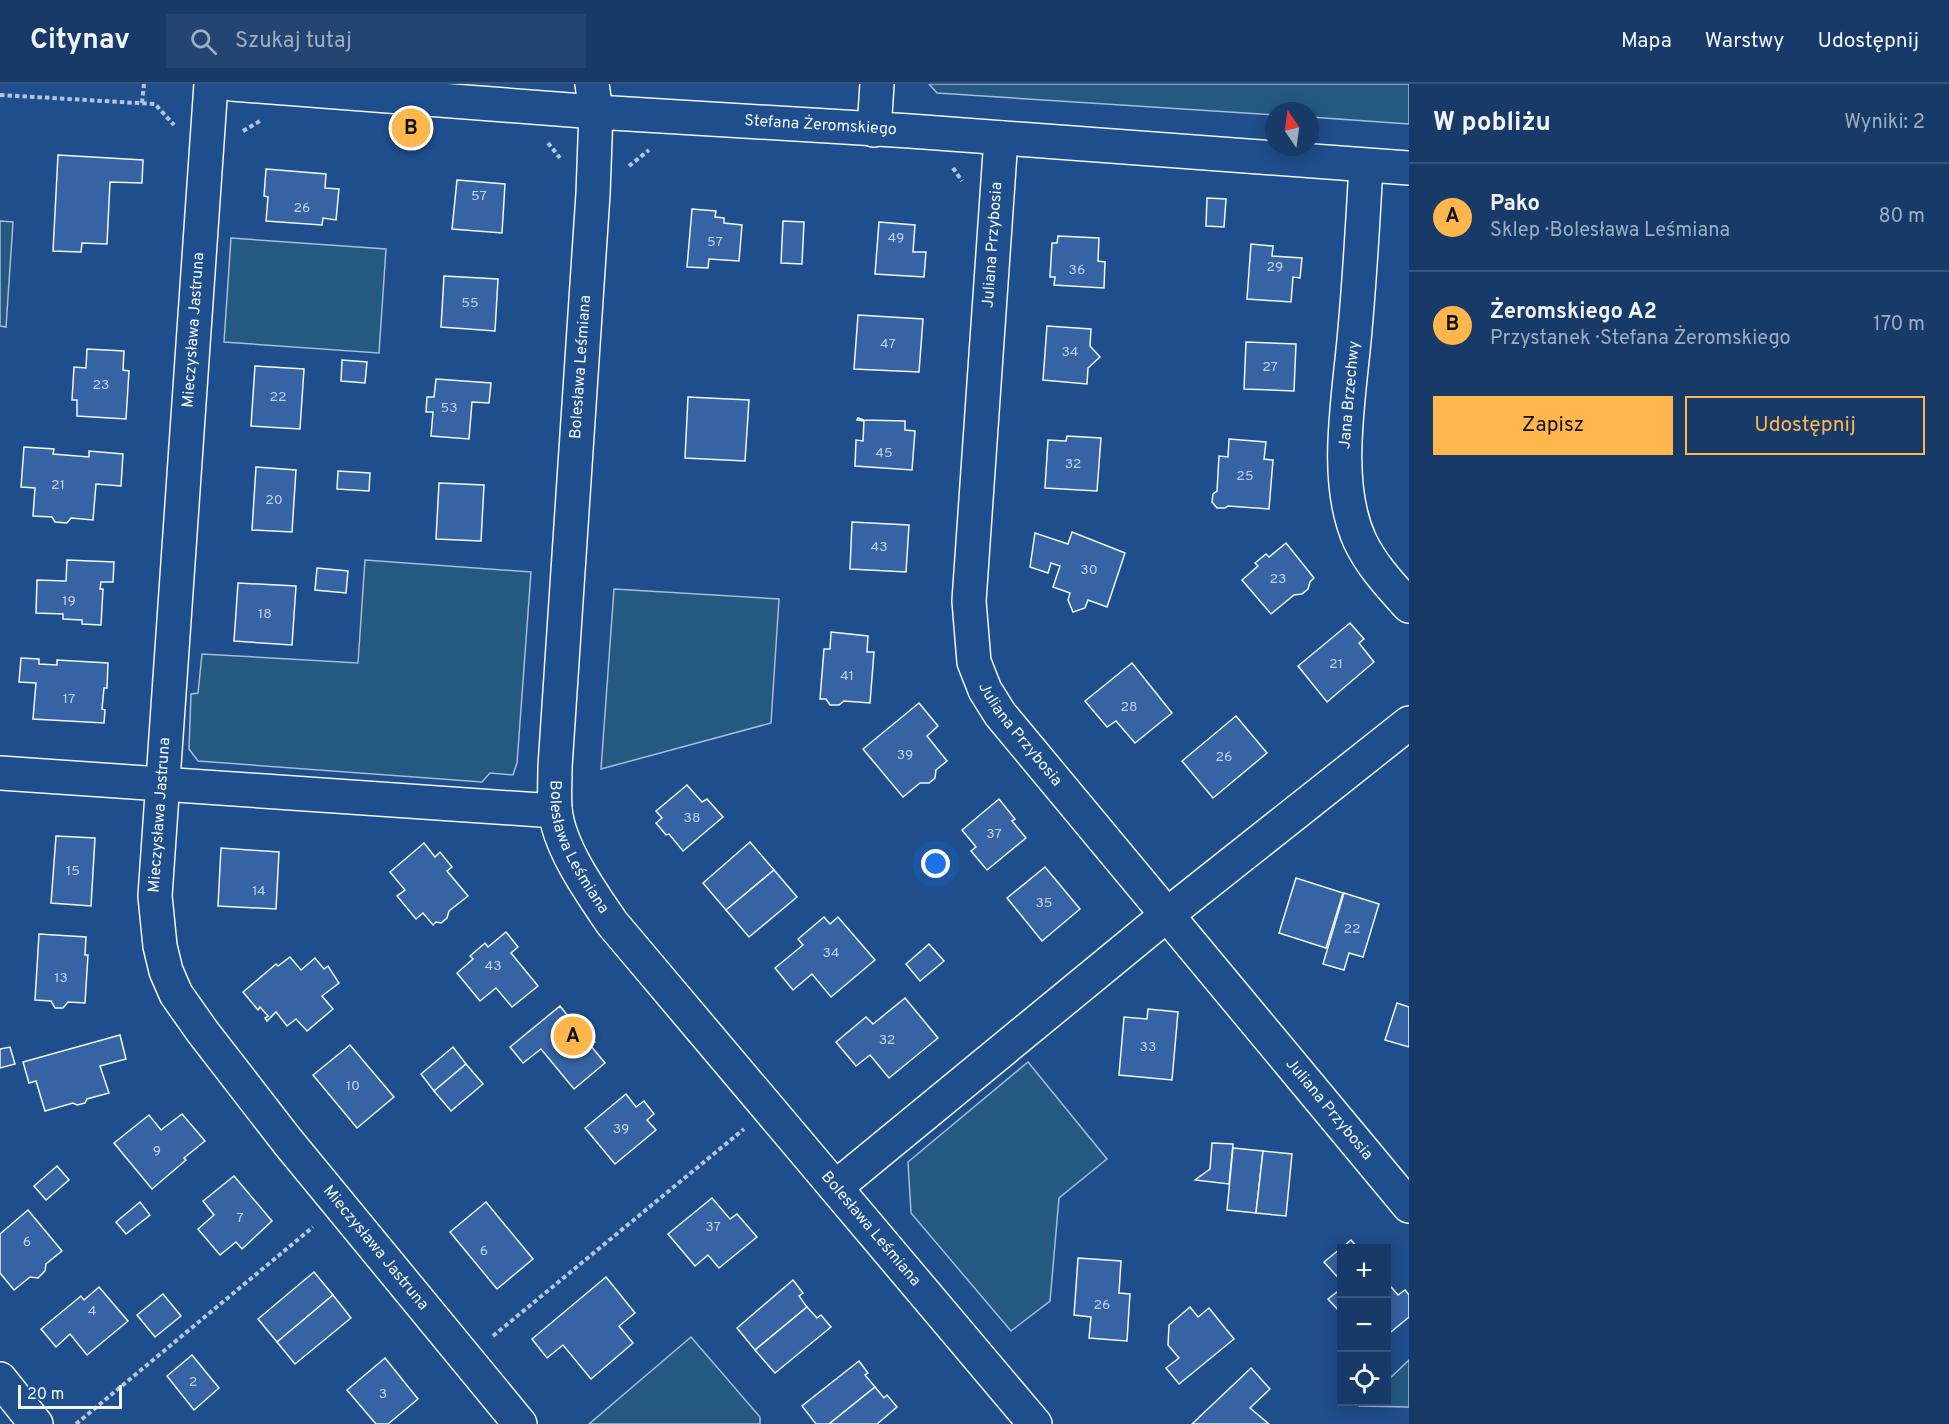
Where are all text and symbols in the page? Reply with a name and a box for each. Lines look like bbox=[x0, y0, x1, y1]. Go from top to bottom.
search box bbox=[166, 14, 586, 68]
text: Citynav bbox=[30, 23, 130, 59]
icon: search bbox=[187, 25, 220, 58]
text: Szukaj tutaj bbox=[235, 28, 352, 55]
text: Mapa bbox=[1621, 28, 1672, 55]
text: Warstwy bbox=[1705, 28, 1784, 55]
text: Udostępnij bbox=[1817, 28, 1919, 55]
north arrow bbox=[1265, 102, 1319, 156]
pin: B bbox=[392, 106, 430, 150]
text: W pobliżu bbox=[1433, 107, 1551, 140]
text: Wyniki: 2 bbox=[1844, 110, 1925, 136]
street label: Stefana Żeromskiego bbox=[744, 111, 897, 140]
street label: Juliana Przybosia bbox=[979, 181, 1007, 309]
house number: 57 bbox=[471, 188, 487, 205]
text: Pako bbox=[1490, 191, 1540, 218]
house number: 26 bbox=[294, 200, 310, 217]
text: A bbox=[1445, 204, 1460, 230]
text: 80 m bbox=[1879, 204, 1925, 230]
text: Sklep · Bolesława Leśmiana bbox=[1490, 218, 1730, 244]
house number: 49 bbox=[888, 230, 904, 247]
house number: 57 bbox=[707, 234, 723, 251]
street label: Mieczysława Jastruna bbox=[179, 252, 209, 408]
house number: 29 bbox=[1267, 259, 1283, 276]
house number: 36 bbox=[1069, 262, 1085, 279]
street label: Bolesława Leśmiana bbox=[566, 294, 596, 440]
house number: 55 bbox=[461, 295, 479, 312]
text: Żeromskiego A2 bbox=[1490, 299, 1657, 326]
text: B bbox=[1446, 312, 1459, 338]
text: 170 m bbox=[1873, 312, 1925, 338]
text: Przystanek · Stefana Żeromskiego bbox=[1490, 326, 1791, 352]
house number: 47 bbox=[880, 336, 896, 353]
street label: Jana Brzechwy bbox=[1335, 340, 1365, 450]
house number: 34 bbox=[1061, 344, 1079, 361]
house number: 27 bbox=[1262, 359, 1278, 376]
house number: 23 bbox=[93, 377, 110, 394]
house number: 22 bbox=[269, 389, 287, 406]
button: Zapisz bbox=[1433, 396, 1673, 455]
button: Udostępnij bbox=[1685, 396, 1925, 455]
house number: 53 bbox=[440, 400, 458, 417]
house number: 45 bbox=[875, 445, 893, 462]
house number: 32 bbox=[1065, 456, 1081, 473]
house number: 25 bbox=[1236, 468, 1254, 485]
house number: 21 bbox=[51, 477, 65, 494]
house number: 20 bbox=[265, 492, 283, 509]
house number: 43 bbox=[870, 539, 888, 556]
house number: 30 bbox=[1080, 562, 1098, 579]
house number: 23 bbox=[1270, 571, 1287, 588]
house number: 19 bbox=[62, 593, 76, 610]
house number: 18 bbox=[258, 606, 272, 623]
house number: 21 bbox=[1329, 656, 1343, 673]
house number: 41 bbox=[840, 668, 854, 685]
street label: Juliana Przybosia bbox=[973, 680, 1066, 791]
house number: 17 bbox=[63, 691, 75, 708]
house number: 28 bbox=[1120, 699, 1138, 716]
street label: Mieczysława Jastruna bbox=[145, 737, 175, 893]
house number: 39 bbox=[897, 747, 913, 764]
house number: 26 bbox=[1216, 749, 1232, 766]
street label: Bolesława Leśmiana bbox=[545, 780, 613, 918]
house number: 38 bbox=[684, 810, 700, 827]
house number: 37 bbox=[986, 826, 1002, 843]
your location bbox=[921, 849, 950, 878]
house number: 15 bbox=[66, 863, 80, 880]
house number: 14 bbox=[252, 883, 266, 900]
house number: 35 bbox=[1035, 895, 1053, 912]
house number: 22 bbox=[1343, 921, 1361, 938]
house number: 34 bbox=[822, 945, 840, 962]
house number: 43 bbox=[484, 958, 502, 975]
house number: 13 bbox=[54, 970, 68, 987]
pin: A bbox=[554, 1014, 592, 1058]
house number: 32 bbox=[879, 1032, 895, 1049]
house number: 33 bbox=[1140, 1039, 1156, 1056]
street label: Juliana Przybosia bbox=[1281, 1054, 1377, 1165]
house number: 10 bbox=[346, 1078, 360, 1095]
house number: 39 bbox=[613, 1121, 629, 1138]
house number: 9 bbox=[153, 1143, 161, 1160]
street label: Bolesława Leśmiana bbox=[816, 1168, 925, 1291]
street label: Mieczysława Jastruna bbox=[318, 1182, 433, 1315]
house number: 7 bbox=[236, 1210, 244, 1227]
house number: 37 bbox=[705, 1219, 721, 1236]
house number: 6 bbox=[23, 1234, 31, 1251]
house number: 6 bbox=[480, 1243, 488, 1260]
map controls bbox=[1337, 1244, 1391, 1406]
button: + bbox=[1337, 1244, 1391, 1298]
house number: 26 bbox=[1094, 1297, 1110, 1314]
button: − bbox=[1337, 1298, 1391, 1352]
house number: 4 bbox=[88, 1303, 96, 1320]
button: locate bbox=[1337, 1352, 1391, 1406]
house number: 2 bbox=[189, 1374, 197, 1391]
scale bar bbox=[18, 1382, 122, 1410]
text: 20 m bbox=[27, 1385, 64, 1405]
house number: 3 bbox=[379, 1386, 387, 1403]

